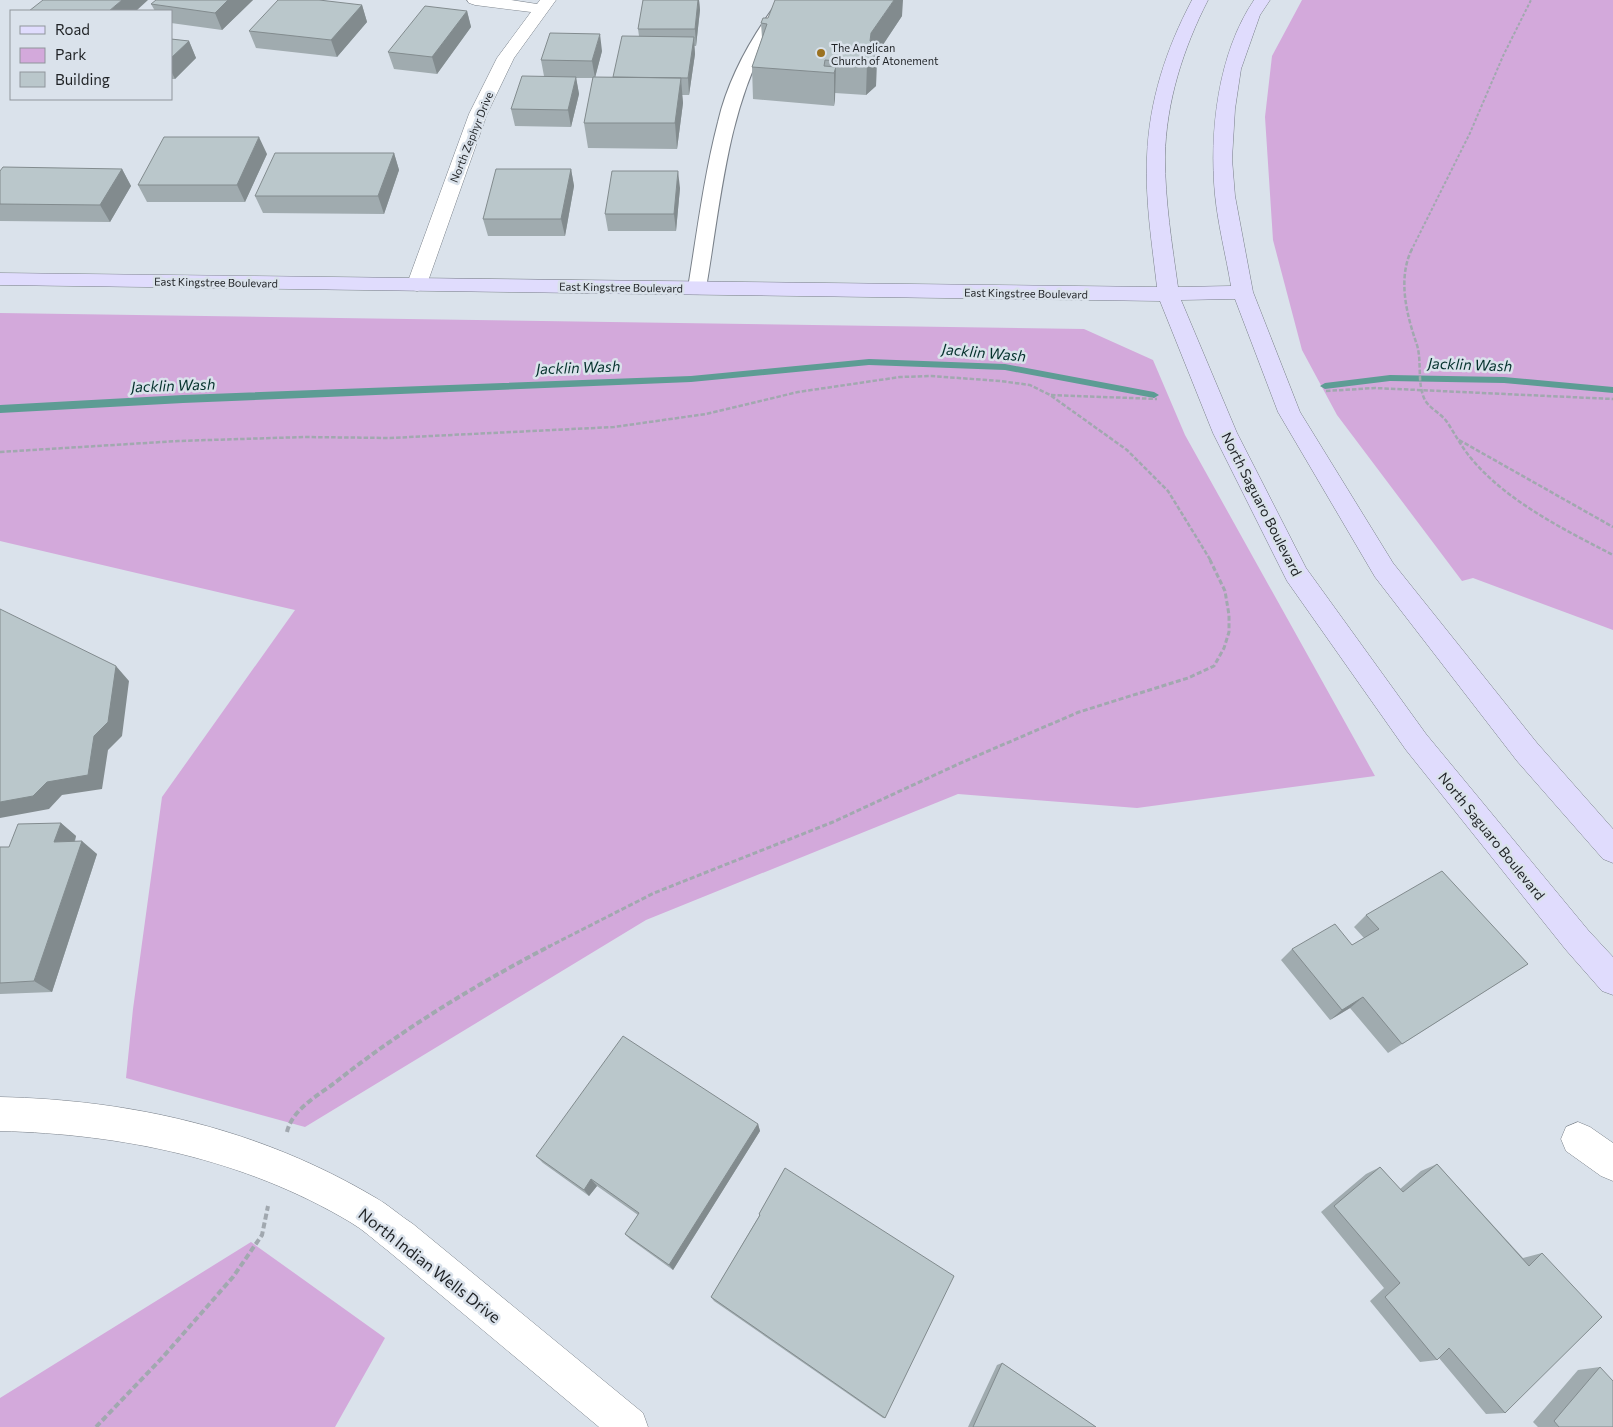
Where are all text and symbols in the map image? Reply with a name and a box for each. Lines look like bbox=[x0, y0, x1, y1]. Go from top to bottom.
legend bbox=[10, 10, 172, 100]
text: Road bbox=[55, 20, 90, 38]
place label: The Anglican Church of Atonement bbox=[831, 41, 939, 67]
text: Park bbox=[55, 45, 86, 63]
marker: The Anglican Church of Atonement bbox=[815, 47, 827, 59]
text: Building bbox=[55, 70, 110, 88]
street label: North Zephyr Drive bbox=[447, 89, 495, 184]
street label: East Kingstree Boulevard bbox=[154, 274, 278, 290]
street label: East Kingstree Boulevard bbox=[559, 279, 683, 295]
street label: East Kingstree Boulevard bbox=[964, 285, 1088, 301]
water label: Jacklin Wash bbox=[939, 339, 1027, 365]
water label: Jacklin Wash bbox=[1425, 353, 1513, 374]
water label: Jacklin Wash bbox=[533, 357, 621, 378]
water label: Jacklin Wash bbox=[128, 375, 216, 396]
street label: North Saguaro Boulevard bbox=[1218, 429, 1306, 579]
street label: North Saguaro Boulevard bbox=[1435, 769, 1549, 903]
street label: North Indian Wells Drive bbox=[355, 1204, 505, 1326]

